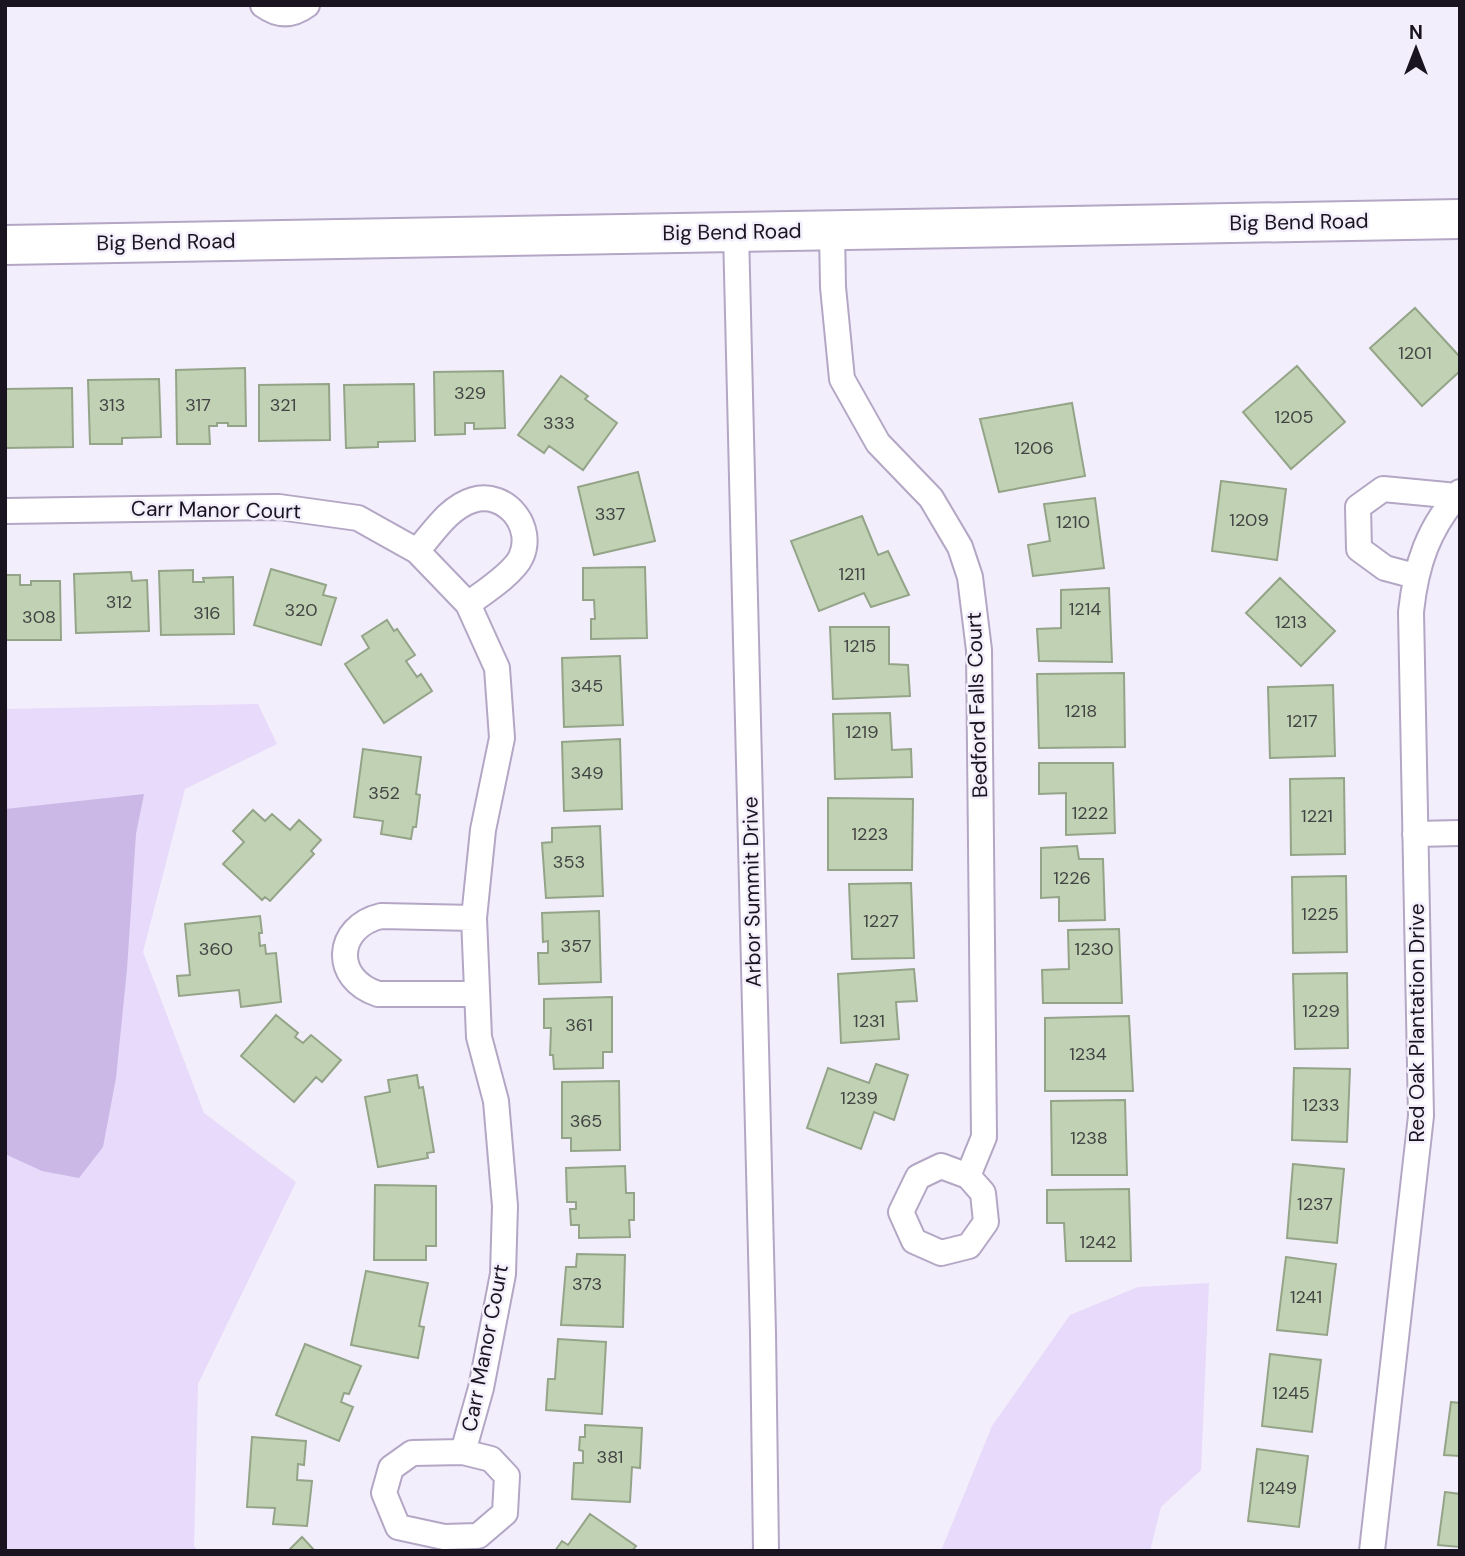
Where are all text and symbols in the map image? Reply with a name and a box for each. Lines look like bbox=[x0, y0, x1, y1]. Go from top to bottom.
north arrow bbox=[1381, 14, 1451, 84]
text: N bbox=[1409, 20, 1423, 45]
street label: Big Bend Road bbox=[1229, 207, 1369, 237]
street label: Big Bend Road bbox=[662, 217, 802, 247]
street label: Big Bend Road bbox=[96, 227, 236, 257]
house number: 1201 bbox=[1398, 341, 1432, 365]
house number: 329 bbox=[454, 381, 486, 405]
house number: 313 bbox=[99, 393, 125, 417]
house number: 317 bbox=[185, 393, 211, 417]
house number: 321 bbox=[270, 393, 296, 417]
house number: 1205 bbox=[1274, 405, 1314, 429]
house number: 333 bbox=[543, 411, 575, 435]
house number: 1206 bbox=[1014, 436, 1054, 460]
street label: Carr Manor Court bbox=[131, 495, 301, 525]
house number: 337 bbox=[595, 502, 625, 526]
house number: 1209 bbox=[1229, 508, 1269, 532]
house number: 1210 bbox=[1056, 510, 1090, 534]
house number: 1211 bbox=[838, 562, 866, 586]
house number: 312 bbox=[106, 590, 132, 614]
house number: 1214 bbox=[1069, 597, 1101, 621]
house number: 320 bbox=[284, 598, 318, 622]
house number: 316 bbox=[193, 601, 221, 625]
house number: 308 bbox=[22, 605, 56, 629]
house number: 1213 bbox=[1275, 610, 1307, 634]
street label: Bedford Falls Court bbox=[960, 612, 994, 798]
house number: 1215 bbox=[844, 634, 876, 658]
house number: 345 bbox=[571, 674, 603, 698]
house number: 1218 bbox=[1065, 699, 1097, 723]
house number: 1217 bbox=[1286, 709, 1318, 733]
house number: 1219 bbox=[846, 720, 878, 744]
house number: 349 bbox=[571, 761, 603, 785]
house number: 352 bbox=[368, 781, 400, 805]
street label: Arbor Summit Drive bbox=[736, 796, 768, 988]
house number: 1222 bbox=[1072, 801, 1108, 825]
house number: 1221 bbox=[1301, 804, 1333, 828]
house number: 1223 bbox=[852, 822, 889, 846]
house number: 353 bbox=[553, 850, 585, 874]
house number: 1226 bbox=[1053, 866, 1091, 890]
house number: 1225 bbox=[1301, 902, 1339, 926]
street label: Red Oak Plantation Drive bbox=[1403, 903, 1431, 1143]
house number: 1227 bbox=[863, 909, 899, 933]
house number: 357 bbox=[561, 934, 591, 958]
house number: 360 bbox=[199, 937, 233, 961]
house number: 1230 bbox=[1075, 937, 1113, 961]
house number: 1229 bbox=[1302, 999, 1340, 1023]
house number: 1231 bbox=[853, 1009, 885, 1033]
house number: 361 bbox=[565, 1013, 593, 1037]
house number: 1234 bbox=[1069, 1042, 1107, 1066]
house number: 1239 bbox=[840, 1086, 878, 1110]
house number: 1233 bbox=[1302, 1093, 1340, 1117]
house number: 365 bbox=[570, 1109, 602, 1133]
house number: 1238 bbox=[1070, 1126, 1108, 1150]
house number: 1237 bbox=[1297, 1192, 1333, 1216]
house number: 1242 bbox=[1080, 1230, 1116, 1254]
street label: Carr Manor Court bbox=[455, 1262, 515, 1434]
house number: 373 bbox=[572, 1272, 602, 1296]
house number: 1241 bbox=[1290, 1285, 1322, 1309]
house number: 1245 bbox=[1272, 1381, 1310, 1405]
house number: 381 bbox=[597, 1445, 623, 1469]
house number: 1249 bbox=[1259, 1476, 1297, 1500]

